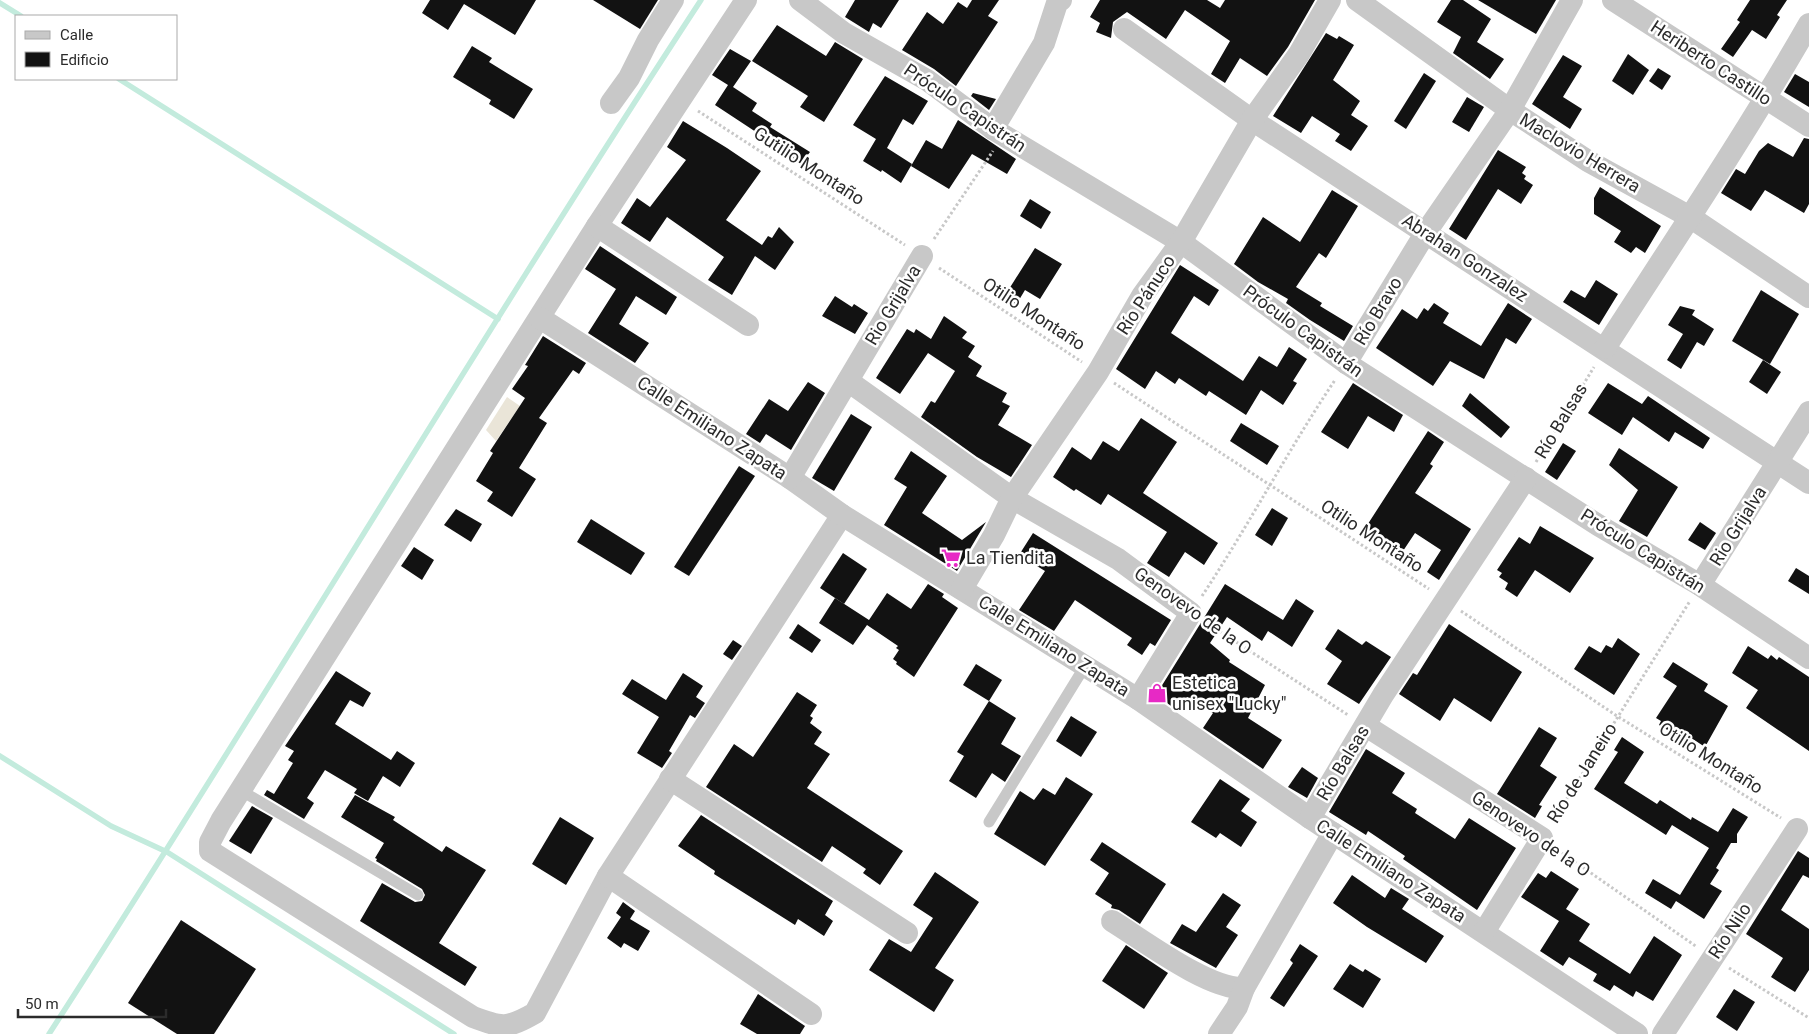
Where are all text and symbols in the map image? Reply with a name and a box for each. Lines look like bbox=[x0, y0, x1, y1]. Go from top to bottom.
legend bbox=[15, 15, 178, 80]
street label: Heriberto Castillo bbox=[1647, 16, 1776, 109]
text: Calle bbox=[60, 26, 93, 44]
text: Edificio bbox=[60, 51, 109, 69]
street label: Próculo Capistrán bbox=[900, 59, 1030, 156]
street label: Maclovio Herrera bbox=[1516, 108, 1644, 197]
street label: Gutilio Montaño bbox=[750, 122, 869, 209]
street label: Abrahan Gonzalez bbox=[1399, 209, 1532, 306]
street label: Río Pánuco bbox=[1112, 251, 1179, 339]
street label: Rio Grijalva bbox=[860, 261, 925, 349]
street label: Otilio Montaño bbox=[979, 273, 1089, 355]
street label: Río Bravo bbox=[1349, 273, 1406, 349]
street label: Próculo Capistrán bbox=[1239, 280, 1367, 381]
street label: Calle Emiliano Zapata bbox=[634, 371, 791, 484]
street label: Río Balsas bbox=[1530, 379, 1591, 462]
street label: Rio Grijalva bbox=[1705, 482, 1770, 569]
street label: Otilio Montaño bbox=[1317, 495, 1427, 577]
street label: Próculo Capistrán bbox=[1577, 504, 1709, 597]
supermarket icon: La Tiendita bbox=[940, 547, 962, 569]
place label: La Tiendita bbox=[966, 547, 1054, 568]
street label: Genovevo de la O bbox=[1131, 562, 1256, 659]
street label: Calle Emiliano Zapata bbox=[975, 591, 1134, 701]
place label: Estetica unisex "Lucky" bbox=[1172, 672, 1286, 714]
shop icon: Estetica unisex "Lucky" bbox=[1146, 682, 1168, 704]
street label: Otilio Montaño bbox=[1656, 717, 1767, 798]
street label: Río de Janeiro bbox=[1542, 719, 1621, 827]
street label: Río Balsas bbox=[1312, 721, 1373, 804]
street label: Genovevo de la O bbox=[1468, 786, 1595, 881]
street label: Calle Emiliano Zapata bbox=[1313, 814, 1470, 927]
street label: Río Nilo bbox=[1704, 899, 1755, 963]
scale bar bbox=[18, 986, 165, 1018]
text: 50 m bbox=[25, 995, 59, 1013]

